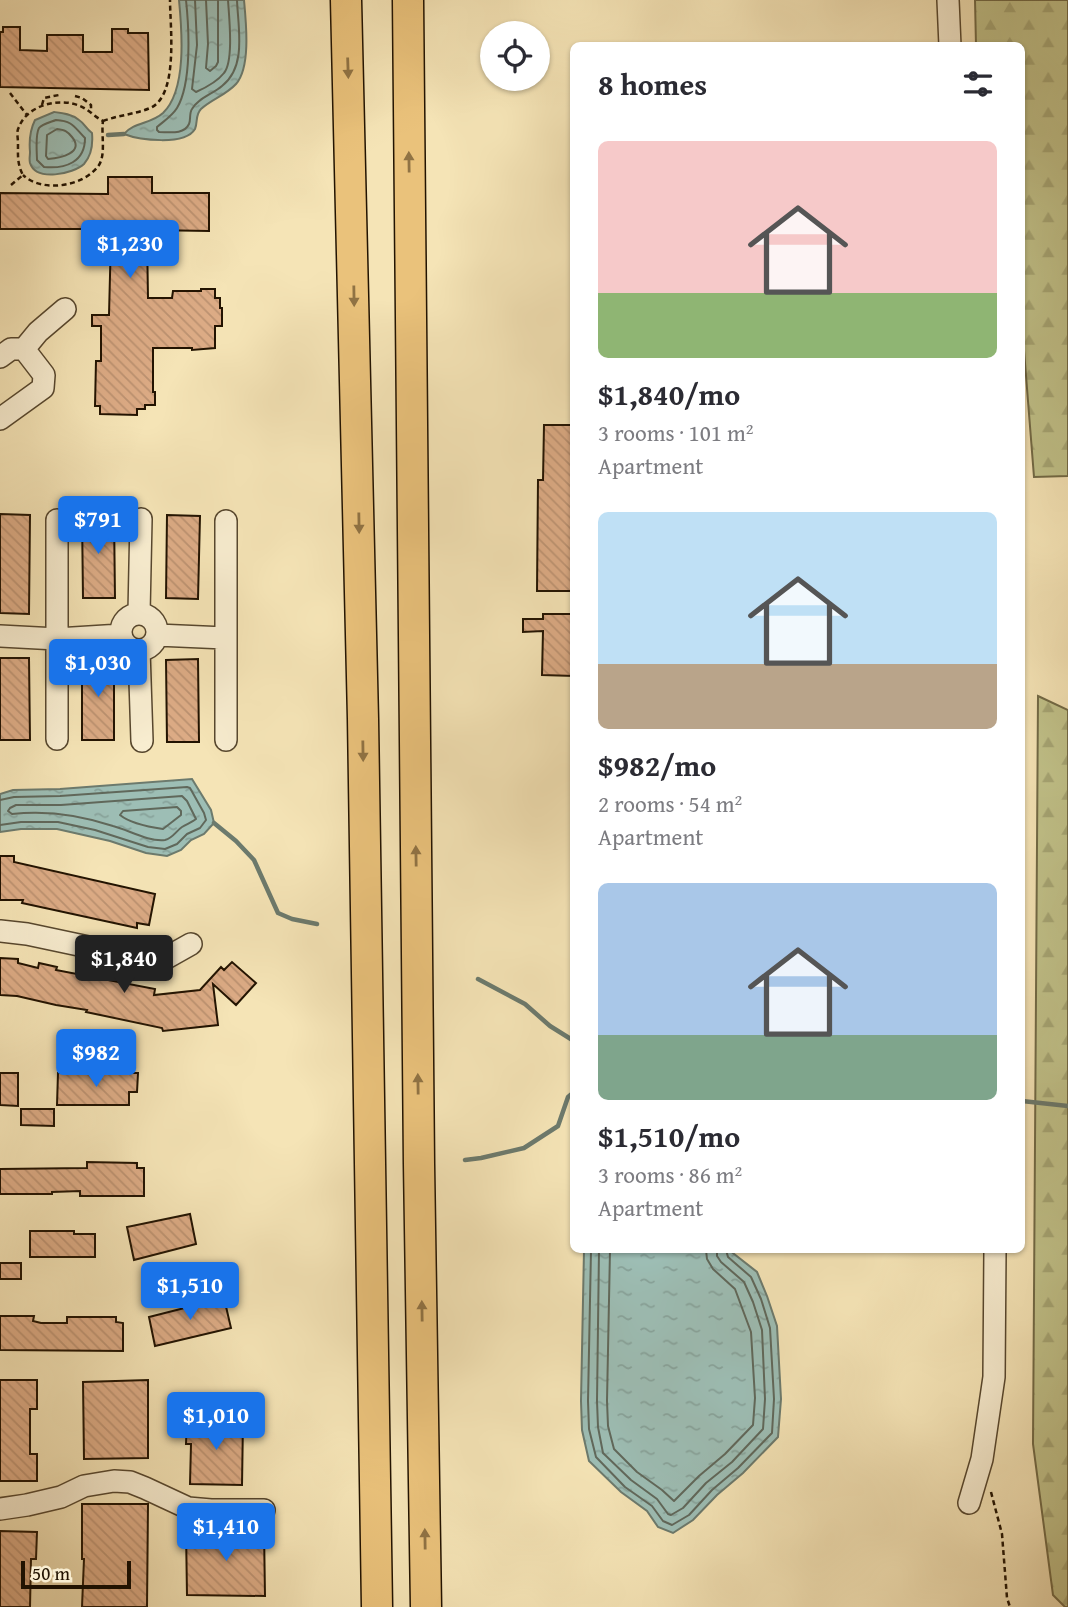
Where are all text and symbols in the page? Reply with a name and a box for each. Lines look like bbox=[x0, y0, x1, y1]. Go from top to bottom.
map controls bbox=[480, 21, 550, 91]
button: locate bbox=[480, 21, 550, 91]
one-way arrow bbox=[342, 57, 354, 79]
text: 8 homes bbox=[598, 62, 707, 106]
icon: filters bbox=[959, 65, 997, 103]
one-way arrow bbox=[404, 151, 415, 173]
icon: home bbox=[735, 187, 861, 313]
pin: $1,230 bbox=[73, 220, 187, 280]
text: $1,230 bbox=[97, 226, 163, 259]
one-way arrow bbox=[348, 285, 359, 307]
text: $1,840/mo bbox=[598, 372, 740, 416]
text: 3 rooms · 101 m² bbox=[598, 416, 753, 449]
text: Apartment bbox=[598, 449, 703, 482]
pin: $791 bbox=[57, 496, 139, 556]
text: $791 bbox=[74, 502, 122, 535]
one-way arrow bbox=[353, 512, 364, 534]
icon: home bbox=[735, 558, 861, 684]
pin: $1,030 bbox=[41, 640, 155, 699]
text: $1,030 bbox=[65, 645, 131, 678]
one-way arrow bbox=[357, 740, 369, 762]
text: $982/mo bbox=[598, 743, 716, 787]
text: 2 rooms · 54 m² bbox=[598, 787, 742, 820]
text: Apartment bbox=[598, 820, 703, 853]
one-way arrow bbox=[410, 845, 422, 867]
icon: home bbox=[735, 929, 861, 1055]
pin: $1,840 bbox=[67, 936, 181, 995]
text: $1,840 bbox=[91, 941, 157, 974]
pin: $982 bbox=[55, 1030, 137, 1089]
text: $982 bbox=[72, 1035, 120, 1068]
one-way arrow bbox=[413, 1073, 424, 1095]
text: $1,510/mo bbox=[598, 1114, 740, 1158]
text: 3 rooms · 86 m² bbox=[598, 1158, 742, 1191]
text: Apartment bbox=[598, 1191, 703, 1224]
pin: $1,510 bbox=[133, 1262, 247, 1322]
text: $1,510 bbox=[157, 1268, 223, 1301]
one-way arrow bbox=[416, 1300, 427, 1322]
pin: $1,010 bbox=[159, 1392, 273, 1452]
text: $1,010 bbox=[183, 1398, 249, 1431]
pin: $1,410 bbox=[169, 1504, 283, 1563]
text: $1,410 bbox=[193, 1509, 259, 1542]
one-way arrow bbox=[419, 1528, 431, 1550]
scale bar bbox=[21, 1558, 131, 1590]
text: 50 m bbox=[32, 1559, 70, 1587]

